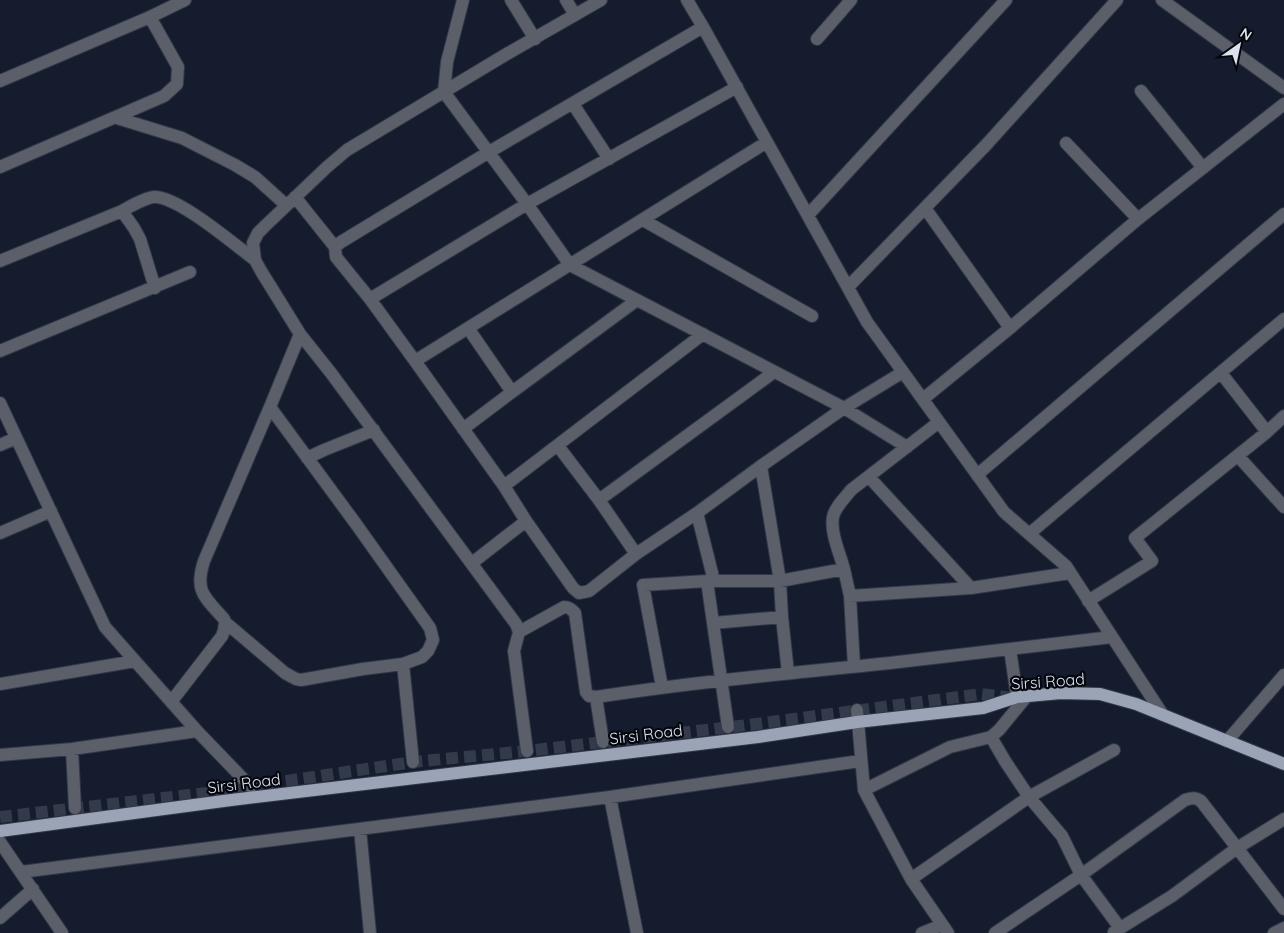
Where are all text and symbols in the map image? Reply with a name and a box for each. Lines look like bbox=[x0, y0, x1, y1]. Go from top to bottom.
north arrow bbox=[1214, 20, 1264, 70]
text: N bbox=[1237, 24, 1255, 44]
street label: Sirsi Road bbox=[1011, 668, 1085, 694]
street label: Sirsi Road bbox=[608, 720, 684, 748]
street label: Sirsi Road bbox=[206, 769, 282, 797]

